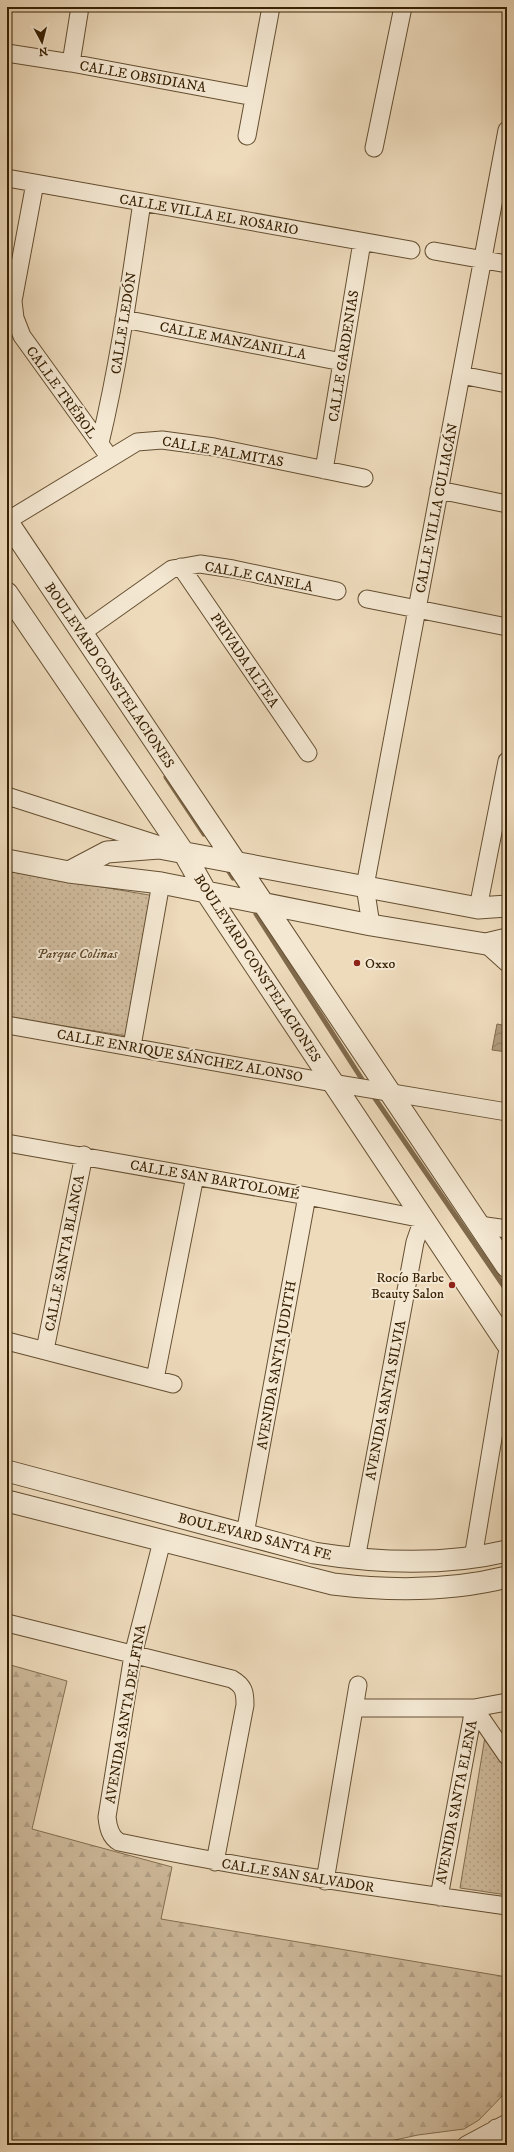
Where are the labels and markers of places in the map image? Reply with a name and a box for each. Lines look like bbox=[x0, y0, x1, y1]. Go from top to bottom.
place label: Oxxo bbox=[365, 955, 396, 973]
marker: Oxxo bbox=[352, 958, 362, 968]
place label: Rocío Barbe Beauty Salon bbox=[371, 1269, 445, 1303]
marker: Rocío Barbe Beauty Salon bbox=[447, 1280, 457, 1290]

